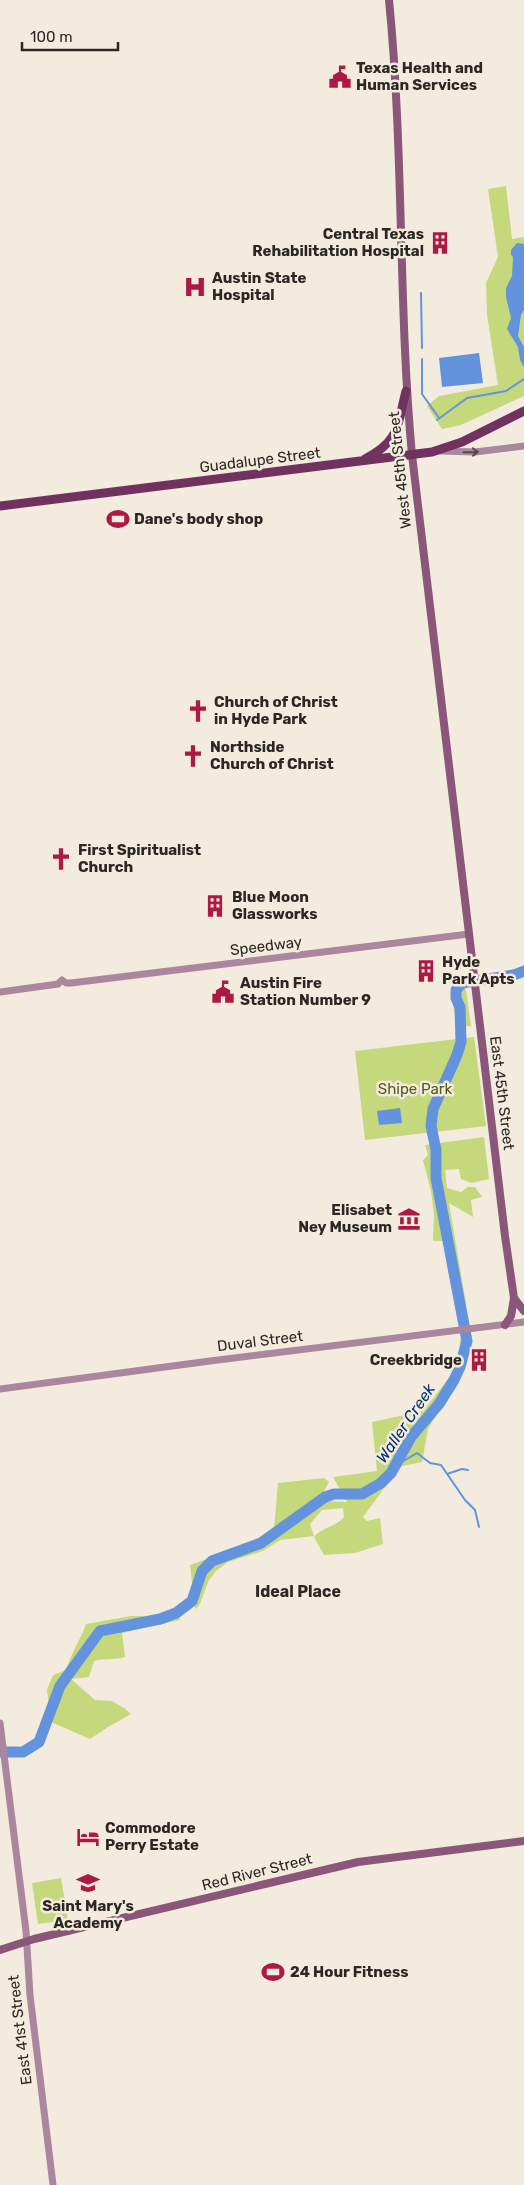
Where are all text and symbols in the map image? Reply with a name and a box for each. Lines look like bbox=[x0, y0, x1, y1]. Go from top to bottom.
scale bar bbox=[22, 20, 119, 52]
text: 100 m bbox=[30, 28, 72, 46]
place label: Texas Health and Human Services bbox=[356, 59, 483, 94]
public building icon: Texas Health and Human Services bbox=[327, 64, 353, 90]
place label: Central Texas Rehabilitation Hospital bbox=[252, 225, 424, 260]
building icon: Central Texas Rehabilitation Hospital bbox=[427, 230, 453, 256]
place label: Austin State Hospital bbox=[212, 269, 306, 304]
hospital icon: Austin State Hospital bbox=[182, 274, 208, 300]
street label: West 45th Street bbox=[385, 410, 415, 529]
street label: Guadalupe Street bbox=[198, 444, 322, 476]
one-way arrow bbox=[462, 447, 478, 457]
sports icon: Dane's body shop bbox=[105, 506, 131, 532]
place label: Dane's body shop bbox=[134, 510, 263, 528]
place label: Church of Christ in Hyde Park bbox=[214, 693, 338, 728]
church icon: Church of Christ in Hyde Park bbox=[185, 698, 211, 724]
place label: Northside Church of Christ bbox=[210, 738, 334, 773]
church icon: Northside Church of Christ bbox=[180, 743, 206, 769]
place label: First Spiritualist Church bbox=[78, 841, 201, 876]
church icon: First Spiritualist Church bbox=[48, 846, 74, 872]
place label: Blue Moon Glassworks bbox=[232, 888, 318, 923]
building icon: Blue Moon Glassworks bbox=[202, 893, 228, 919]
street label: Speedway bbox=[229, 933, 303, 959]
place label: Hyde Park Apts bbox=[442, 953, 515, 988]
building icon: Hyde Park Apts bbox=[413, 958, 439, 984]
place label: Austin Fire Station Number 9 bbox=[240, 974, 371, 1009]
public building icon: Austin Fire Station Number 9 bbox=[210, 979, 236, 1005]
street label: East 45th Street bbox=[486, 1035, 518, 1151]
park label: Shipe Park bbox=[378, 1080, 452, 1098]
place label: Elisabet Ney Museum bbox=[298, 1201, 392, 1236]
museum icon: Elisabet Ney Museum bbox=[396, 1206, 422, 1232]
street label: Duval Street bbox=[216, 1327, 304, 1355]
building icon: Creekbridge bbox=[466, 1347, 492, 1373]
place label: Creekbridge bbox=[370, 1351, 462, 1369]
water label: Waller Creek bbox=[372, 1380, 439, 1466]
district label: Ideal Place bbox=[255, 1582, 341, 1601]
place label: Commodore Perry Estate bbox=[105, 1819, 199, 1854]
hotel icon: Commodore Perry Estate bbox=[75, 1824, 101, 1850]
street label: Red River Street bbox=[200, 1850, 314, 1894]
school or university icon: Saint Mary's Academy bbox=[75, 1870, 101, 1896]
place label: Saint Mary's Academy bbox=[42, 1897, 134, 1932]
sports icon: 24 Hour Fitness bbox=[260, 1959, 286, 1985]
place label: 24 Hour Fitness bbox=[290, 1963, 409, 1981]
street label: East 41st Street bbox=[4, 1974, 36, 2086]

